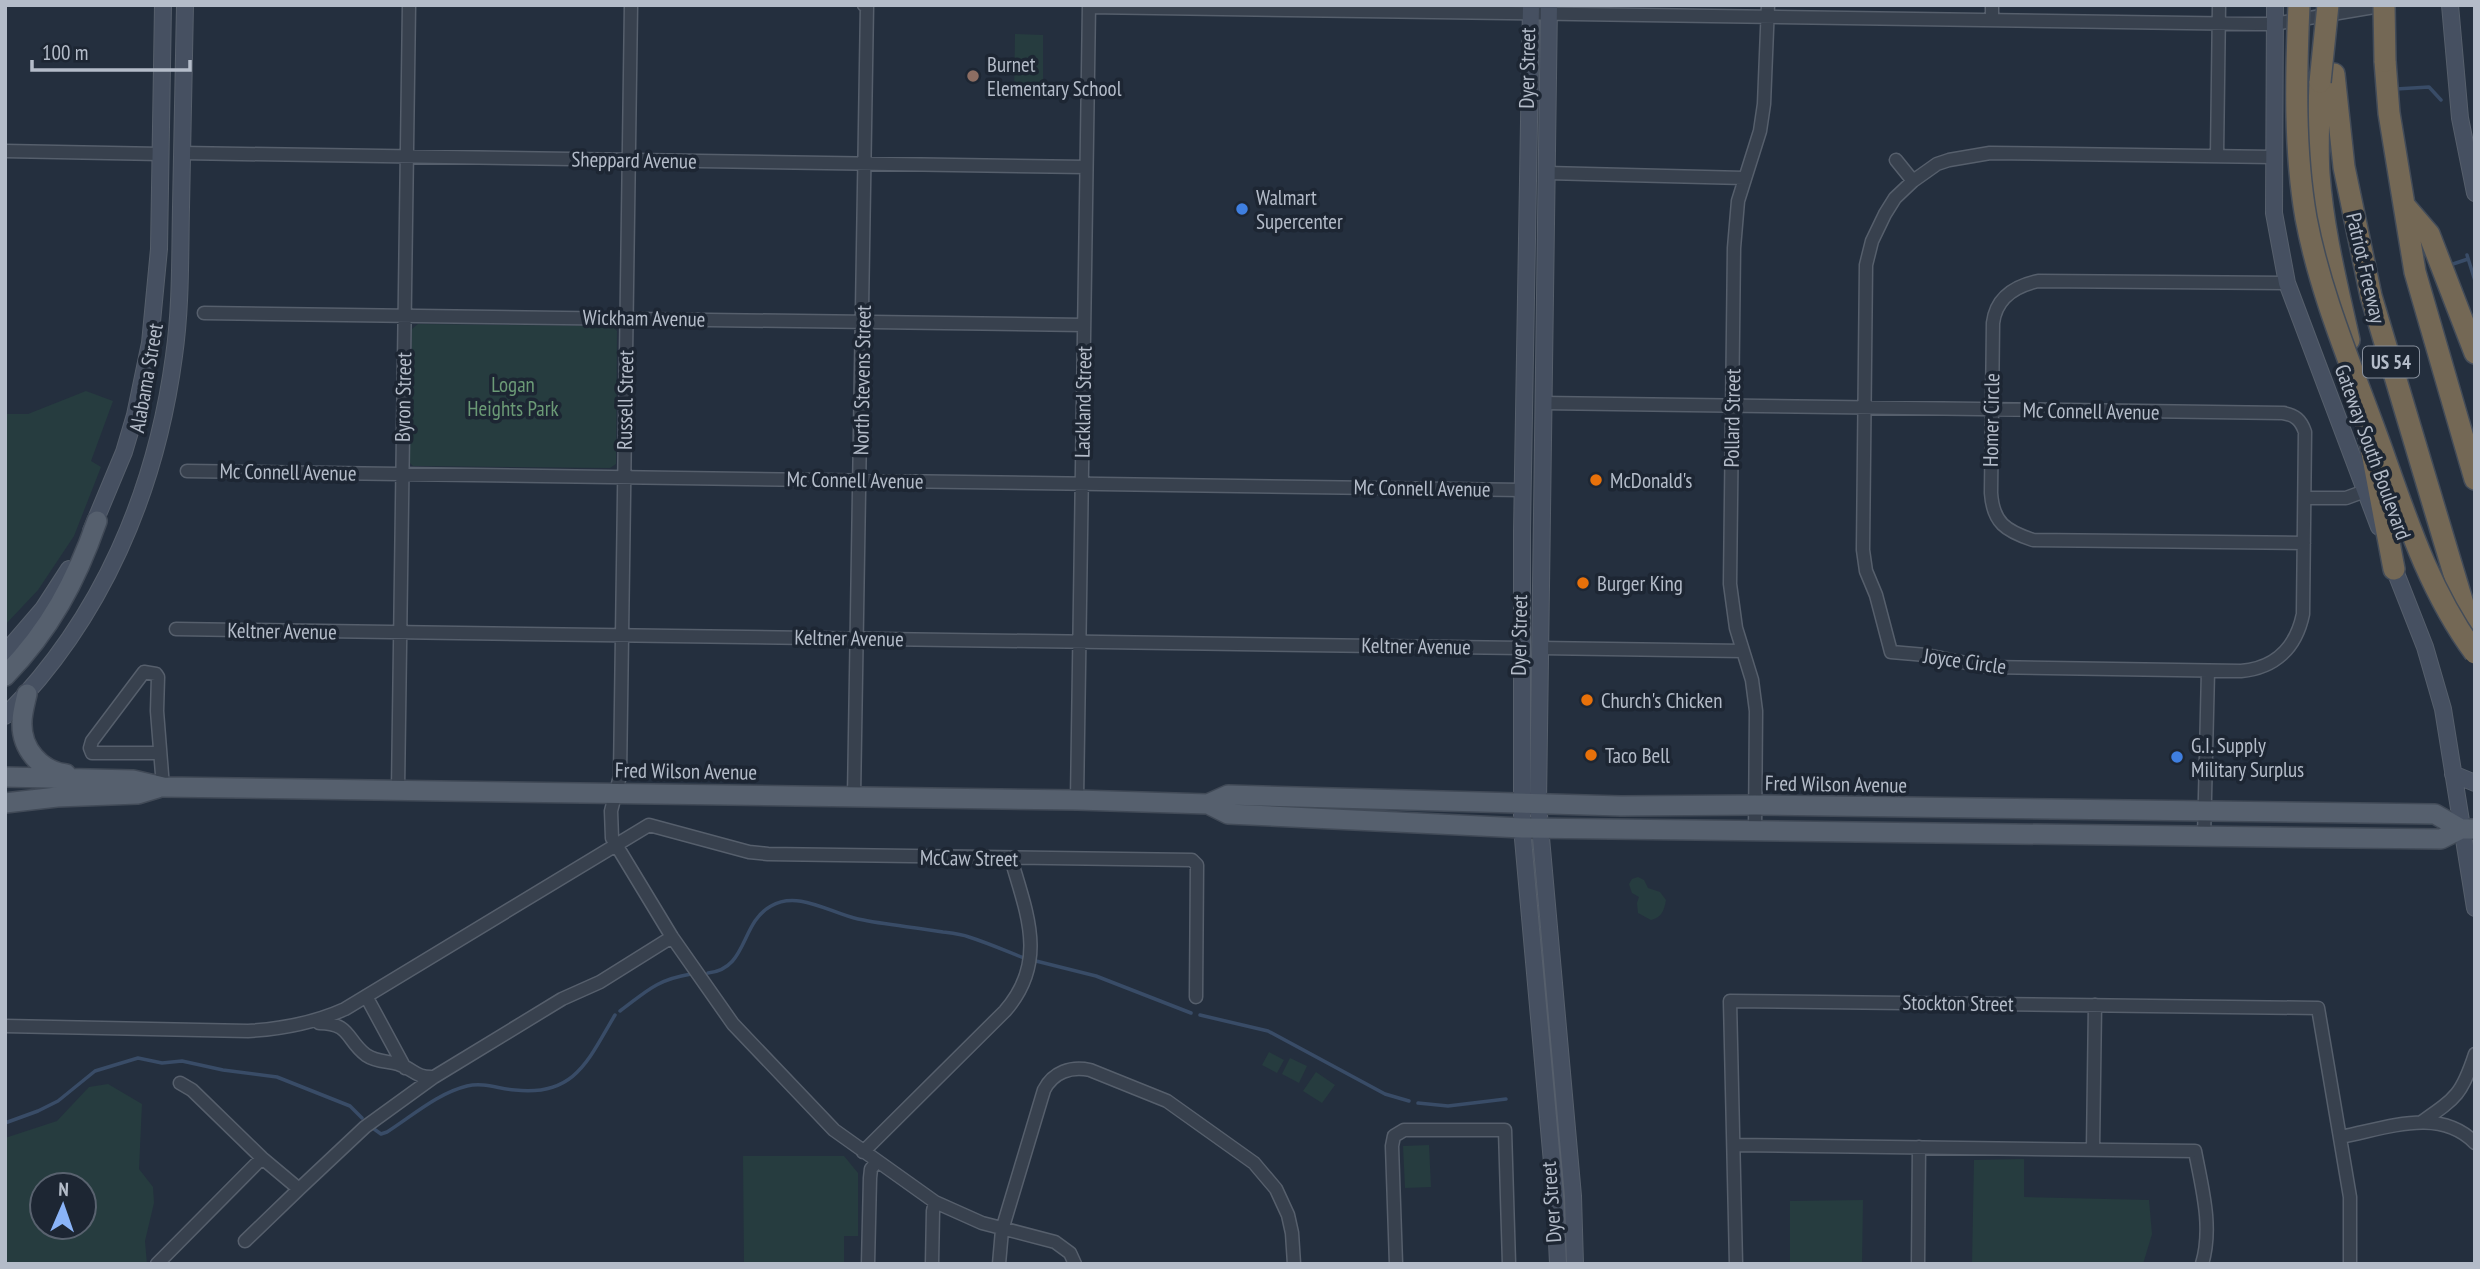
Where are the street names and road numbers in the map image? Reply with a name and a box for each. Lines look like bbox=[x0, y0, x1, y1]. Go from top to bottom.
street label: Dyer Street bbox=[1513, 27, 1541, 109]
street label: Sheppard Avenue bbox=[571, 145, 697, 175]
street label: Patriot Freeway bbox=[2340, 210, 2392, 326]
street label: Wickham Avenue bbox=[582, 303, 706, 333]
street label: North Stevens Street bbox=[847, 305, 877, 455]
street label: Alabama Street bbox=[123, 321, 169, 435]
street label: Lackland Street bbox=[1069, 346, 1097, 458]
road number: US 54 bbox=[2363, 346, 2419, 378]
street label: Russell Street bbox=[611, 350, 639, 450]
street label: Byron Street bbox=[389, 352, 417, 442]
street label: Gateway South Boulevard bbox=[2329, 361, 2417, 543]
street label: Pollard Street bbox=[1718, 368, 1746, 468]
street label: Homer Circle bbox=[1977, 373, 2005, 467]
street label: Mc Connell Avenue bbox=[2022, 396, 2160, 426]
street label: Mc Connell Avenue bbox=[219, 457, 357, 487]
street label: Mc Connell Avenue bbox=[786, 465, 924, 495]
street label: Mc Connell Avenue bbox=[1353, 473, 1491, 503]
street label: Dyer Street bbox=[1505, 594, 1533, 676]
street label: Keltner Avenue bbox=[227, 617, 337, 645]
street label: Keltner Avenue bbox=[794, 624, 904, 652]
street label: Keltner Avenue bbox=[1361, 632, 1471, 660]
street label: Joyce Circle bbox=[1921, 642, 2008, 680]
street label: Fred Wilson Avenue bbox=[615, 756, 757, 786]
street label: Fred Wilson Avenue bbox=[1765, 769, 1907, 799]
street label: McCaw Street bbox=[920, 844, 1019, 872]
street label: Stockton Street bbox=[1902, 989, 2014, 1017]
street label: Dyer Street bbox=[1535, 1160, 1567, 1243]

